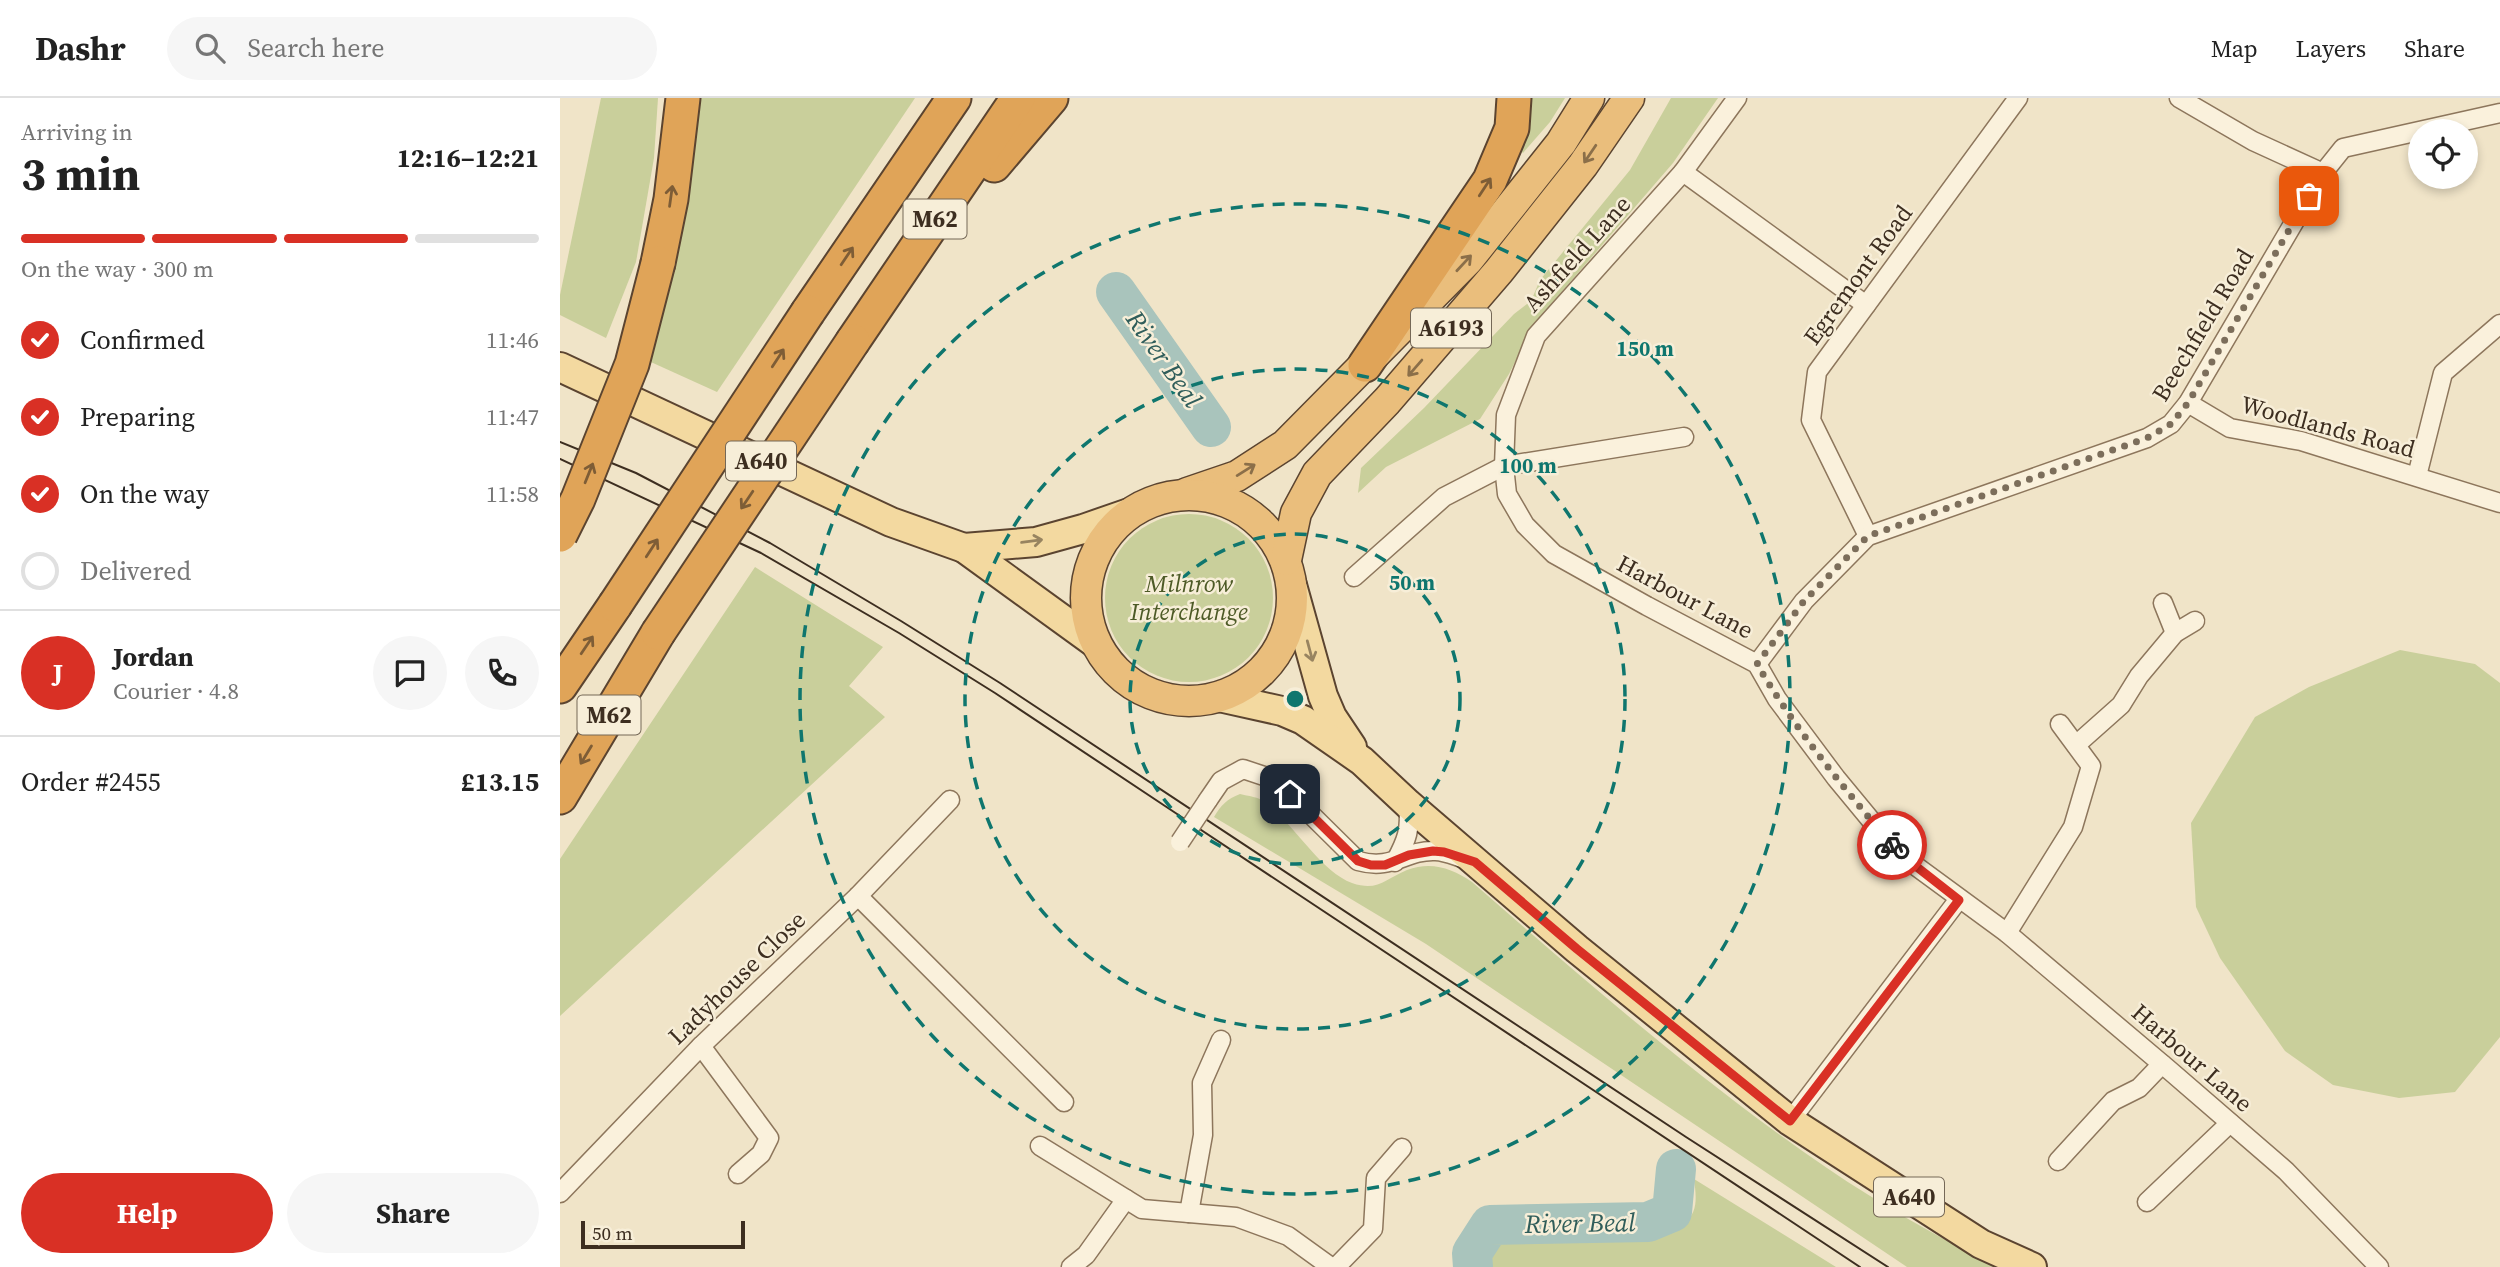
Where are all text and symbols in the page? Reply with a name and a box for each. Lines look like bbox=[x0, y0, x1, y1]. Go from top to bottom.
search box bbox=[167, 17, 657, 80]
text: Dashr bbox=[35, 26, 125, 71]
icon: search bbox=[191, 29, 229, 67]
text: Search here bbox=[247, 30, 385, 66]
text: Map bbox=[2211, 32, 2258, 65]
text: Layers bbox=[2296, 32, 2366, 65]
text: Share bbox=[2404, 32, 2465, 65]
text: Arriving in bbox=[21, 116, 133, 148]
map controls bbox=[2408, 119, 2478, 189]
button: locate bbox=[2408, 119, 2478, 189]
text: 12:16–12:21 bbox=[397, 140, 539, 176]
text: 3 min bbox=[21, 142, 140, 205]
one-way arrow bbox=[1583, 144, 1597, 163]
pin bbox=[2279, 166, 2339, 226]
icon: bag bbox=[2290, 177, 2328, 215]
one-way arrow bbox=[1478, 178, 1492, 197]
one-way arrow bbox=[665, 185, 678, 208]
street label: Ashfield Lane bbox=[1515, 188, 1638, 319]
street label: Egremont Road bbox=[1796, 198, 1920, 351]
road number: M62 bbox=[904, 200, 966, 238]
street label: Beechfield Road bbox=[2144, 242, 2261, 407]
one-way arrow bbox=[840, 247, 854, 266]
text: On the way · 300 m bbox=[21, 253, 214, 285]
one-way arrow bbox=[1455, 255, 1472, 272]
water label: River Beal bbox=[1117, 303, 1211, 415]
road number: A6193 bbox=[1411, 308, 1491, 347]
icon: check bbox=[21, 321, 59, 359]
text: Confirmed bbox=[80, 322, 205, 358]
text: 11:46 bbox=[486, 324, 539, 356]
text: 150 m bbox=[1616, 334, 1674, 363]
one-way arrow bbox=[771, 349, 785, 369]
one-way arrow bbox=[1407, 359, 1423, 377]
street label: Woodlands Road bbox=[2237, 387, 2419, 466]
icon: check bbox=[21, 398, 59, 436]
text: Preparing bbox=[80, 399, 195, 435]
text: 11:47 bbox=[486, 401, 539, 433]
road number: A640 bbox=[726, 442, 796, 480]
text: 100 m bbox=[1499, 451, 1557, 480]
one-way arrow bbox=[1236, 462, 1256, 476]
one-way arrow bbox=[583, 463, 596, 484]
icon: check bbox=[21, 475, 59, 513]
text: On the way bbox=[80, 476, 209, 512]
text: 11:58 bbox=[486, 478, 539, 510]
one-way arrow bbox=[740, 489, 754, 509]
one-way arrow bbox=[1020, 535, 1043, 548]
one-way arrow bbox=[645, 539, 660, 558]
street label: Harbour Lane bbox=[1611, 547, 1759, 646]
text: Delivered bbox=[80, 553, 191, 589]
park label: Milnrow Interchange bbox=[1129, 567, 1248, 628]
text: 50 m bbox=[1389, 568, 1435, 597]
button: chat bbox=[373, 636, 447, 710]
button: phone bbox=[465, 636, 539, 710]
one-way arrow bbox=[580, 636, 595, 655]
text: Jordan bbox=[113, 639, 194, 675]
one-way arrow bbox=[1304, 639, 1317, 662]
text: J bbox=[53, 655, 63, 691]
text: Courier · 4.8 bbox=[113, 675, 239, 707]
centre of rings bbox=[1283, 687, 1307, 711]
road number: M62 bbox=[578, 695, 640, 734]
one-way arrow bbox=[579, 744, 593, 764]
text: Order #2455 bbox=[21, 764, 161, 800]
text: £13.15 bbox=[461, 764, 539, 800]
pin bbox=[1260, 764, 1320, 824]
icon: home bbox=[1271, 775, 1309, 813]
courier bbox=[1857, 810, 1927, 880]
icon: bike bbox=[1873, 826, 1911, 864]
street label: Ladyhouse Close bbox=[661, 903, 813, 1052]
street label: Harbour Lane bbox=[2125, 996, 2260, 1119]
button: Help bbox=[21, 1173, 273, 1253]
button: Share bbox=[287, 1173, 539, 1253]
road number: A640 bbox=[1874, 1178, 1944, 1216]
water label: River Beal bbox=[1523, 1204, 1636, 1242]
scale bar bbox=[581, 1218, 746, 1250]
text: 50 m bbox=[592, 1220, 633, 1246]

